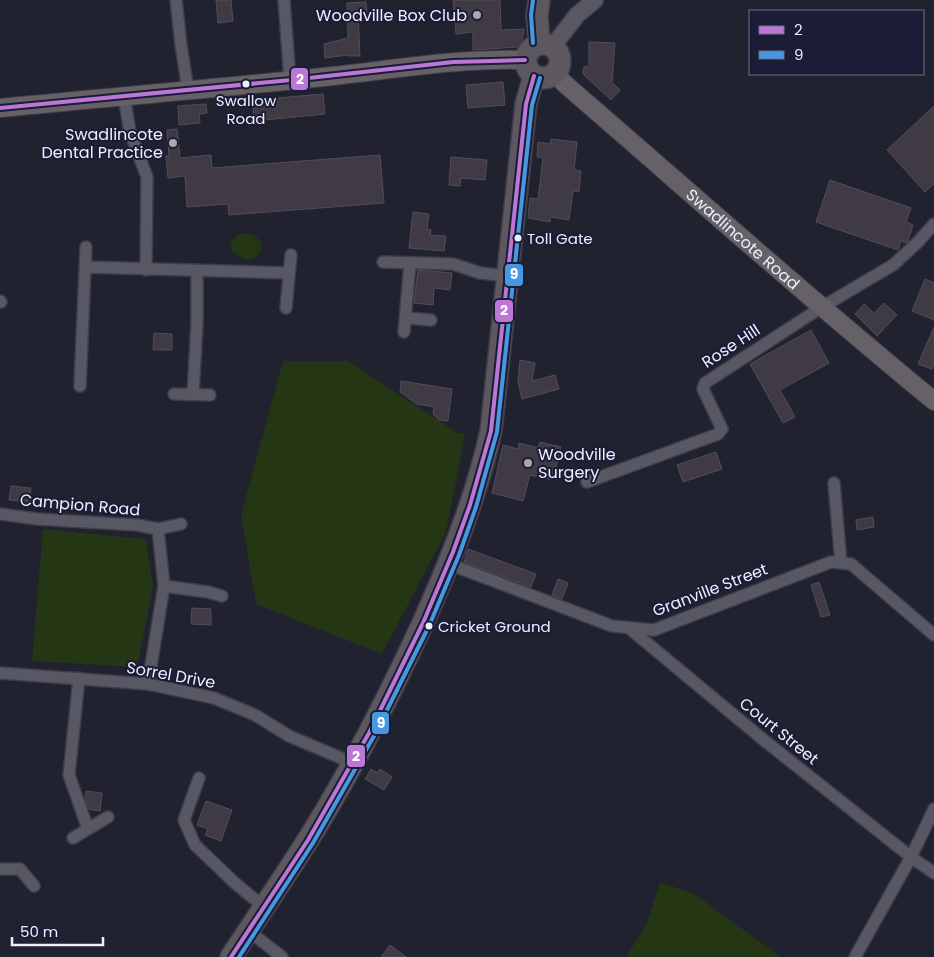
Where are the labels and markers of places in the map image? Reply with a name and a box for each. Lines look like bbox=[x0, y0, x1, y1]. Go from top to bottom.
place label: Woodville Box Club bbox=[316, 4, 467, 27]
marker: Woodville Box Club bbox=[471, 9, 483, 21]
marker: Swallow Road bbox=[241, 79, 251, 89]
place label: Swallow Road bbox=[216, 90, 277, 129]
place label: Swadlincote Dental Practice bbox=[42, 123, 163, 164]
marker: Swadlincote Dental Practice bbox=[167, 137, 179, 149]
place label: Toll Gate bbox=[527, 228, 593, 249]
marker: Toll Gate bbox=[513, 233, 523, 243]
place label: Woodville Surgery bbox=[538, 443, 616, 484]
marker: Woodville Surgery bbox=[522, 457, 534, 469]
place label: Cricket Ground bbox=[438, 616, 551, 637]
marker: Cricket Ground bbox=[424, 621, 434, 631]

